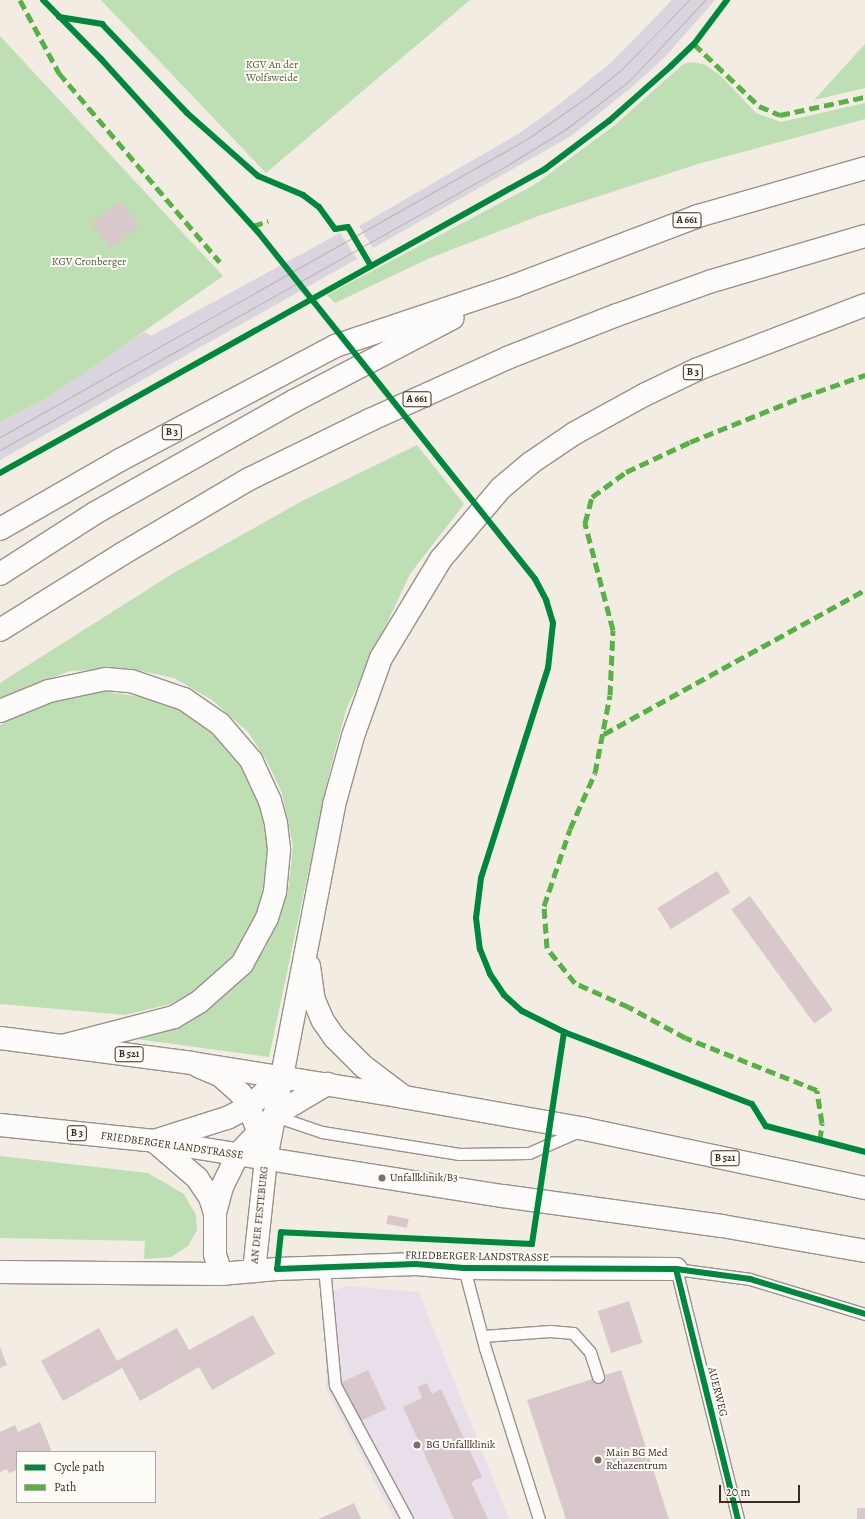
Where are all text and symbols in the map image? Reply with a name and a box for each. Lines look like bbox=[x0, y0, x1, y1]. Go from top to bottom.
park label: KGV An der Wolfsweide bbox=[246, 59, 298, 85]
road number: A 661 bbox=[672, 212, 702, 228]
park label: KGV Cronberger bbox=[52, 255, 126, 269]
road number: B 3 bbox=[682, 364, 704, 380]
road number: A 661 bbox=[402, 391, 432, 407]
road number: B 3 bbox=[161, 424, 183, 440]
road number: B 521 bbox=[114, 1046, 144, 1062]
road number: B 3 bbox=[66, 1125, 88, 1141]
street label: FRIEDBERGER LANDSTRASSE bbox=[100, 1129, 244, 1163]
road number: B 521 bbox=[710, 1150, 740, 1166]
street label: AN DER FESTEBURG bbox=[248, 1166, 272, 1264]
place label: Unfallklinik/B3 bbox=[390, 1171, 458, 1185]
marker: Unfallklinik/B3 bbox=[377, 1173, 387, 1183]
street label: FRIEDBERGER LANDSTRASSE bbox=[405, 1249, 549, 1265]
street label: AUERWEG bbox=[704, 1366, 730, 1418]
place label: BG Unfallklinik bbox=[426, 1438, 495, 1452]
marker: BG Unfallklinik bbox=[411, 1439, 423, 1451]
place label: Main BG Med Rehazentrum bbox=[606, 1447, 668, 1473]
legend bbox=[16, 1451, 156, 1503]
marker: Main BG Med Rehazentrum bbox=[593, 1455, 603, 1465]
text: Cycle path bbox=[54, 1459, 105, 1475]
scale bar bbox=[721, 1477, 802, 1503]
text: Path bbox=[54, 1479, 76, 1495]
text: 20 m bbox=[726, 1484, 750, 1500]

